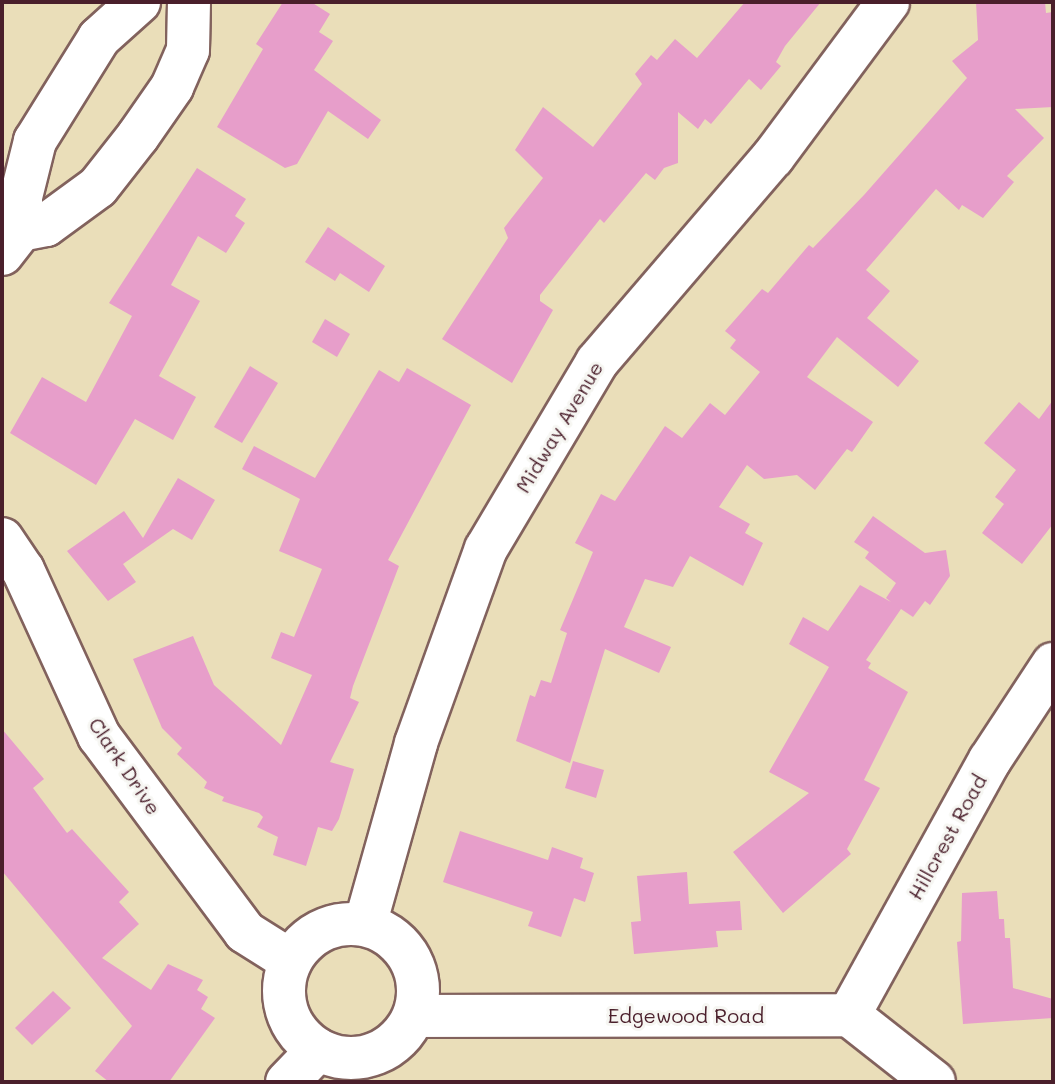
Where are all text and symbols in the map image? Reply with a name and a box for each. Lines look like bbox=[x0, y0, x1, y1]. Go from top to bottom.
street label: Midway Avenue bbox=[510, 357, 608, 497]
street label: Clark Drive bbox=[84, 713, 166, 819]
street label: Hillcrest Road bbox=[903, 770, 991, 904]
street label: Edgewood Road bbox=[608, 1003, 764, 1027]

